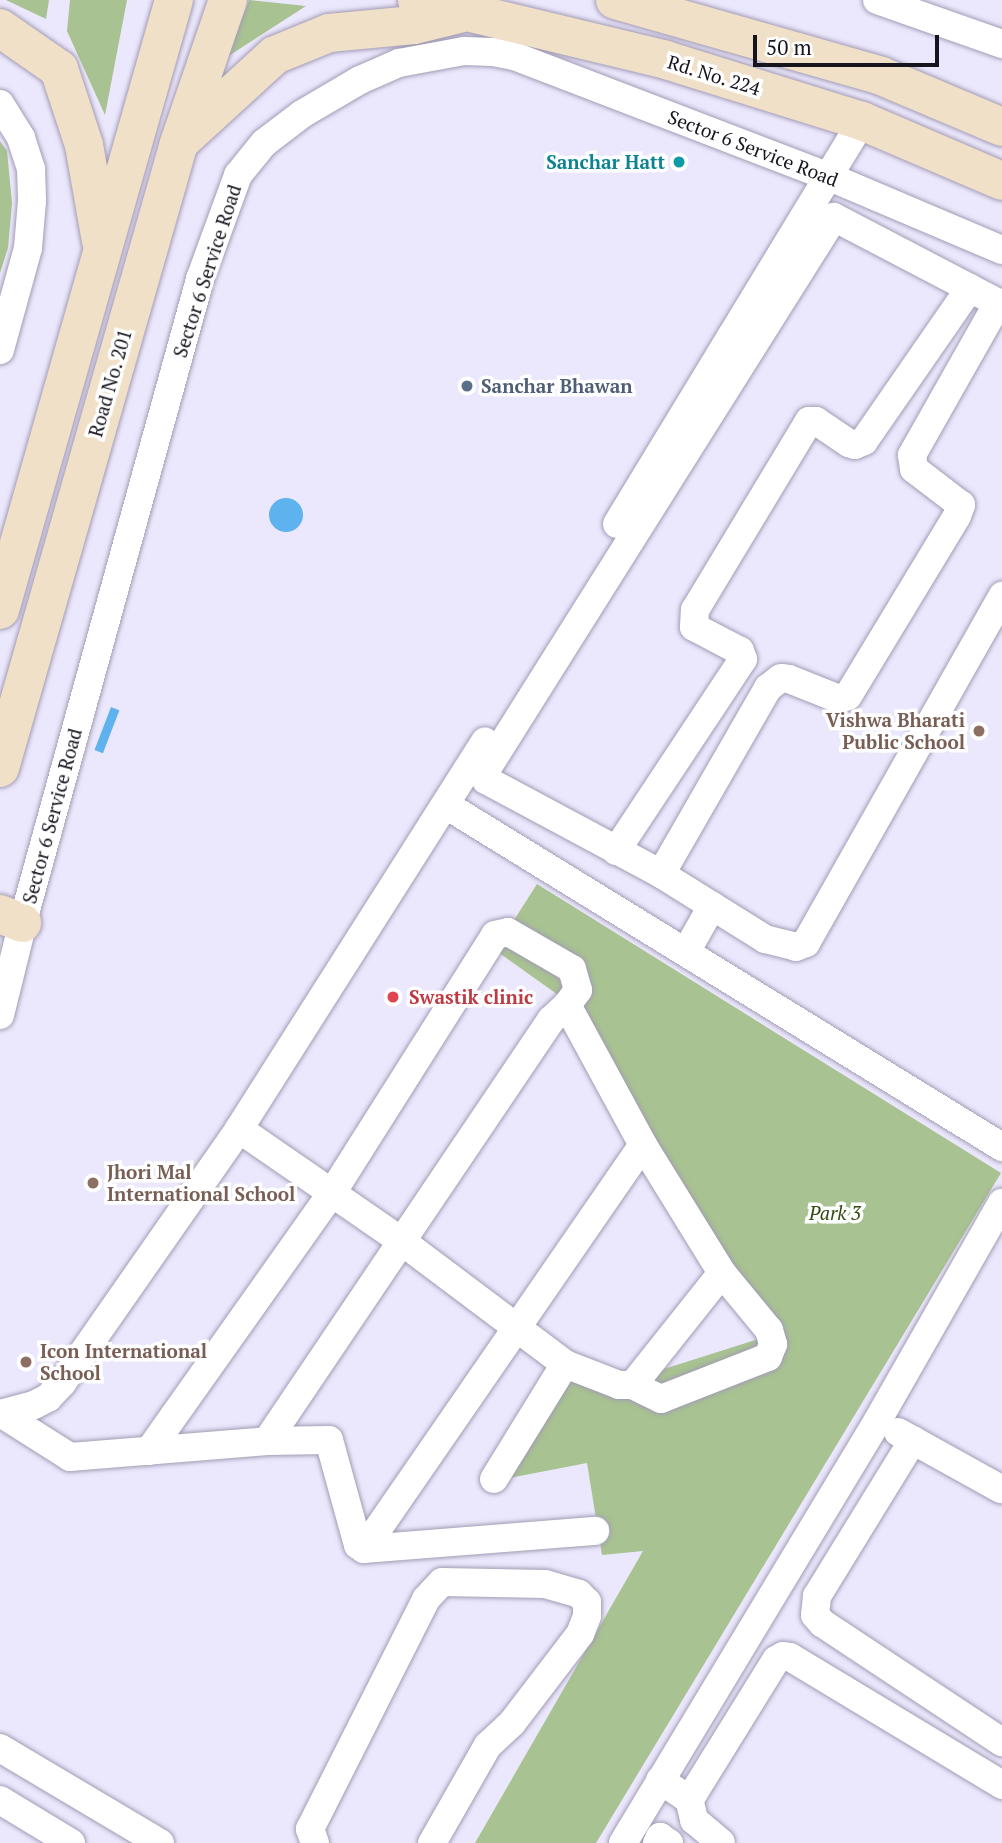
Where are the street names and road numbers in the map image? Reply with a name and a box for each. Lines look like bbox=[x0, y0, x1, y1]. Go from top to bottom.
street label: Rd. No. 224 bbox=[664, 50, 764, 100]
street label: Sector 6 Service Road bbox=[665, 105, 841, 191]
street label: Sector 6 Service Road bbox=[168, 182, 246, 360]
street label: Road No. 201 bbox=[84, 326, 136, 440]
street label: Sector 6 Service Road bbox=[18, 726, 86, 906]

